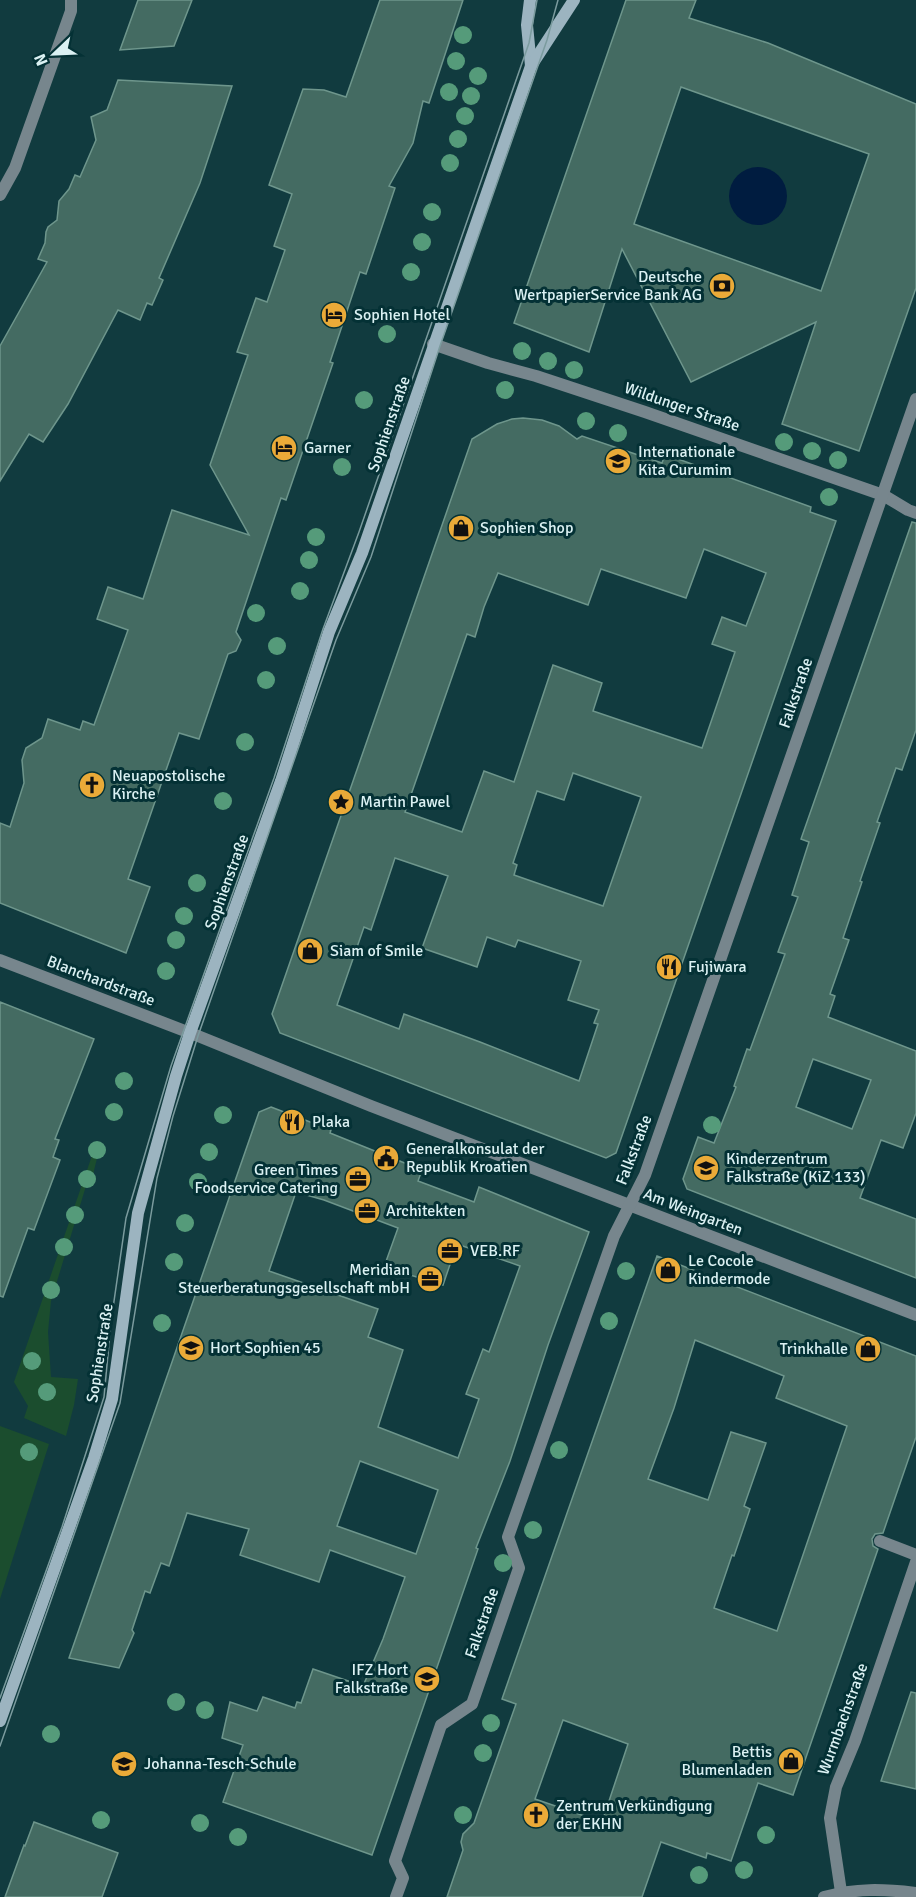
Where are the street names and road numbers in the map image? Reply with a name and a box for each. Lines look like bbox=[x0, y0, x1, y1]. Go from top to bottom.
street label: Sophienstraße bbox=[363, 373, 415, 475]
street label: Wildunger Straße bbox=[622, 378, 742, 436]
street label: Falkstraße bbox=[775, 655, 817, 731]
street label: Sophienstraße bbox=[201, 832, 253, 932]
street label: Blanchardstraße bbox=[44, 951, 158, 1011]
street label: Falkstraße bbox=[612, 1112, 656, 1188]
street label: Am Weingarten bbox=[640, 1184, 746, 1240]
street label: Sophienstraße bbox=[82, 1302, 118, 1404]
street label: Falkstraße bbox=[461, 1585, 503, 1661]
street label: Wurmbachstraße bbox=[813, 1660, 873, 1778]

